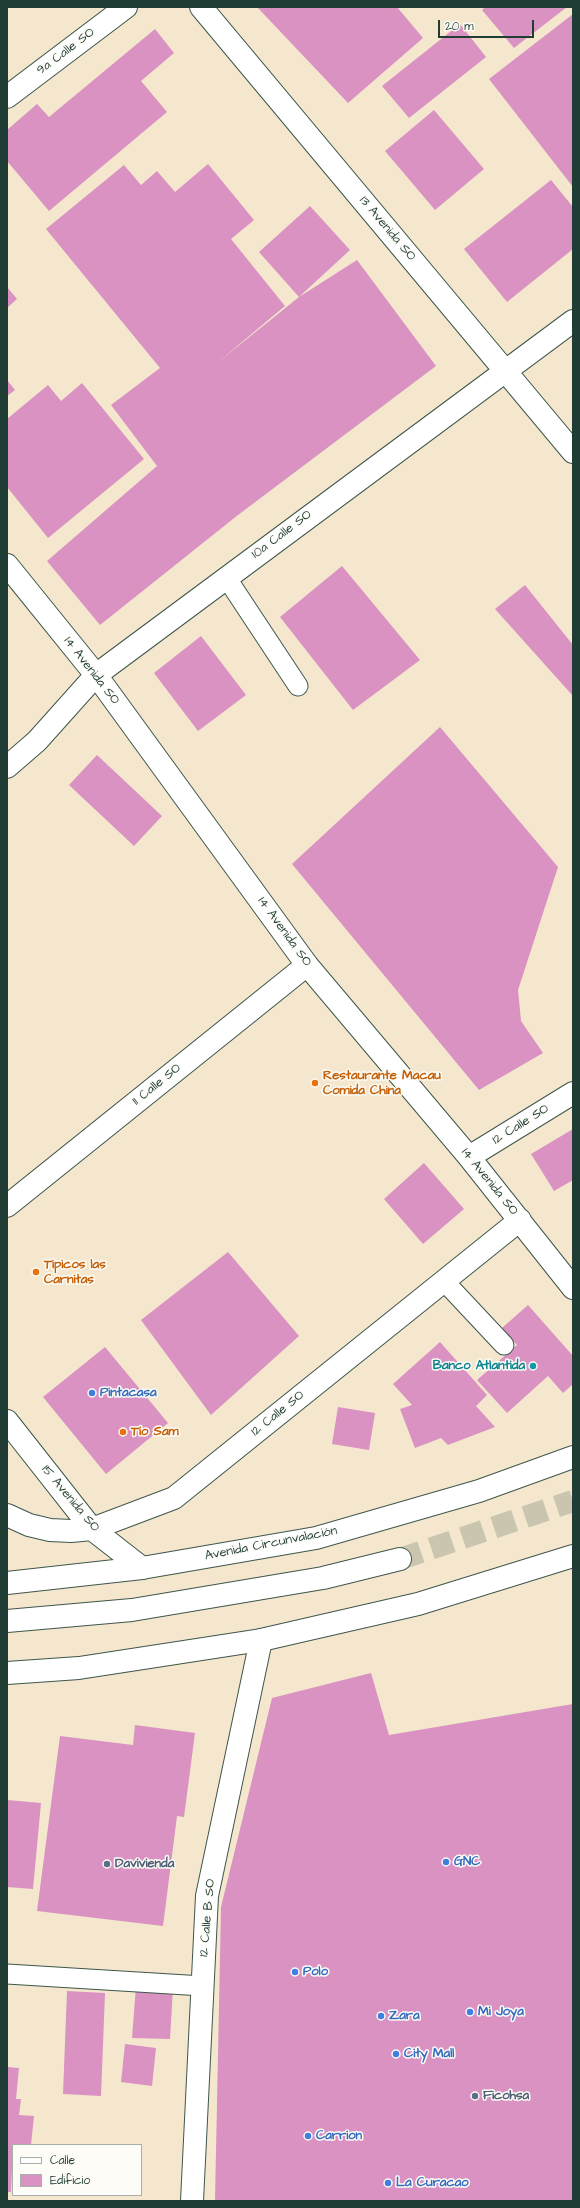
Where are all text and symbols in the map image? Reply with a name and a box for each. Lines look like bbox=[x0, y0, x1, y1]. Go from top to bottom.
scale bar bbox=[440, 12, 536, 38]
text: 20 m bbox=[445, 18, 474, 35]
street label: 9a Calle SO bbox=[34, 25, 98, 79]
street label: 13 Avenida SO bbox=[355, 193, 419, 265]
street label: 10a Calle SO bbox=[249, 507, 315, 563]
street label: 14 Avenida SO bbox=[60, 634, 122, 708]
street label: 14 Avenida SO bbox=[254, 894, 314, 970]
street label: 11 Calle SO bbox=[130, 1061, 184, 1109]
place label: Restaurante Macau Comida China bbox=[323, 1068, 441, 1099]
marker: Restaurante Macau Comida China bbox=[310, 1078, 320, 1088]
street label: 12 Calle SO bbox=[490, 1102, 552, 1148]
street label: 14 Avenida SO bbox=[457, 1145, 521, 1219]
place label: Tipicos las Carnitas bbox=[44, 1257, 106, 1288]
marker: Tipicos las Carnitas bbox=[31, 1267, 41, 1277]
place label: Banco Atlantida bbox=[433, 1358, 525, 1374]
marker: Banco Atlantida bbox=[528, 1361, 538, 1371]
place label: Pintacasa bbox=[100, 1385, 157, 1401]
marker: Pintacasa bbox=[87, 1388, 97, 1398]
street label: 12 Calle SO bbox=[248, 1388, 308, 1440]
place label: Tío Sam bbox=[131, 1424, 179, 1440]
marker: Tío Sam bbox=[118, 1427, 128, 1437]
street label: 15 Avenida SO bbox=[38, 1463, 102, 1535]
street label: Avenida Circunvalación bbox=[203, 1523, 339, 1565]
place label: GNC bbox=[454, 1854, 480, 1870]
place label: Davivienda bbox=[115, 1856, 174, 1872]
marker: GNC bbox=[441, 1857, 451, 1867]
marker: Davivienda bbox=[102, 1859, 112, 1869]
street label: 12 Calle B SO bbox=[197, 1878, 219, 1958]
place label: Polo bbox=[303, 1964, 328, 1980]
marker: Polo bbox=[290, 1967, 300, 1977]
place label: Mi Joya bbox=[478, 2004, 524, 2020]
marker: Mi Joya bbox=[465, 2007, 475, 2017]
place label: Zara bbox=[389, 2008, 420, 2024]
marker: Zara bbox=[376, 2011, 386, 2021]
place label: City Mall bbox=[404, 2046, 454, 2062]
marker: City Mall bbox=[391, 2049, 401, 2059]
place label: Ficohsa bbox=[483, 2088, 529, 2104]
marker: Ficohsa bbox=[470, 2091, 480, 2101]
place label: Carrion bbox=[316, 2128, 362, 2144]
marker: Carrion bbox=[303, 2131, 313, 2141]
legend bbox=[12, 2144, 142, 2196]
text: Calle bbox=[50, 2152, 75, 2169]
text: Edificio bbox=[50, 2172, 90, 2189]
place label: La Curacao bbox=[396, 2175, 469, 2191]
marker: La Curacao bbox=[383, 2178, 393, 2188]

